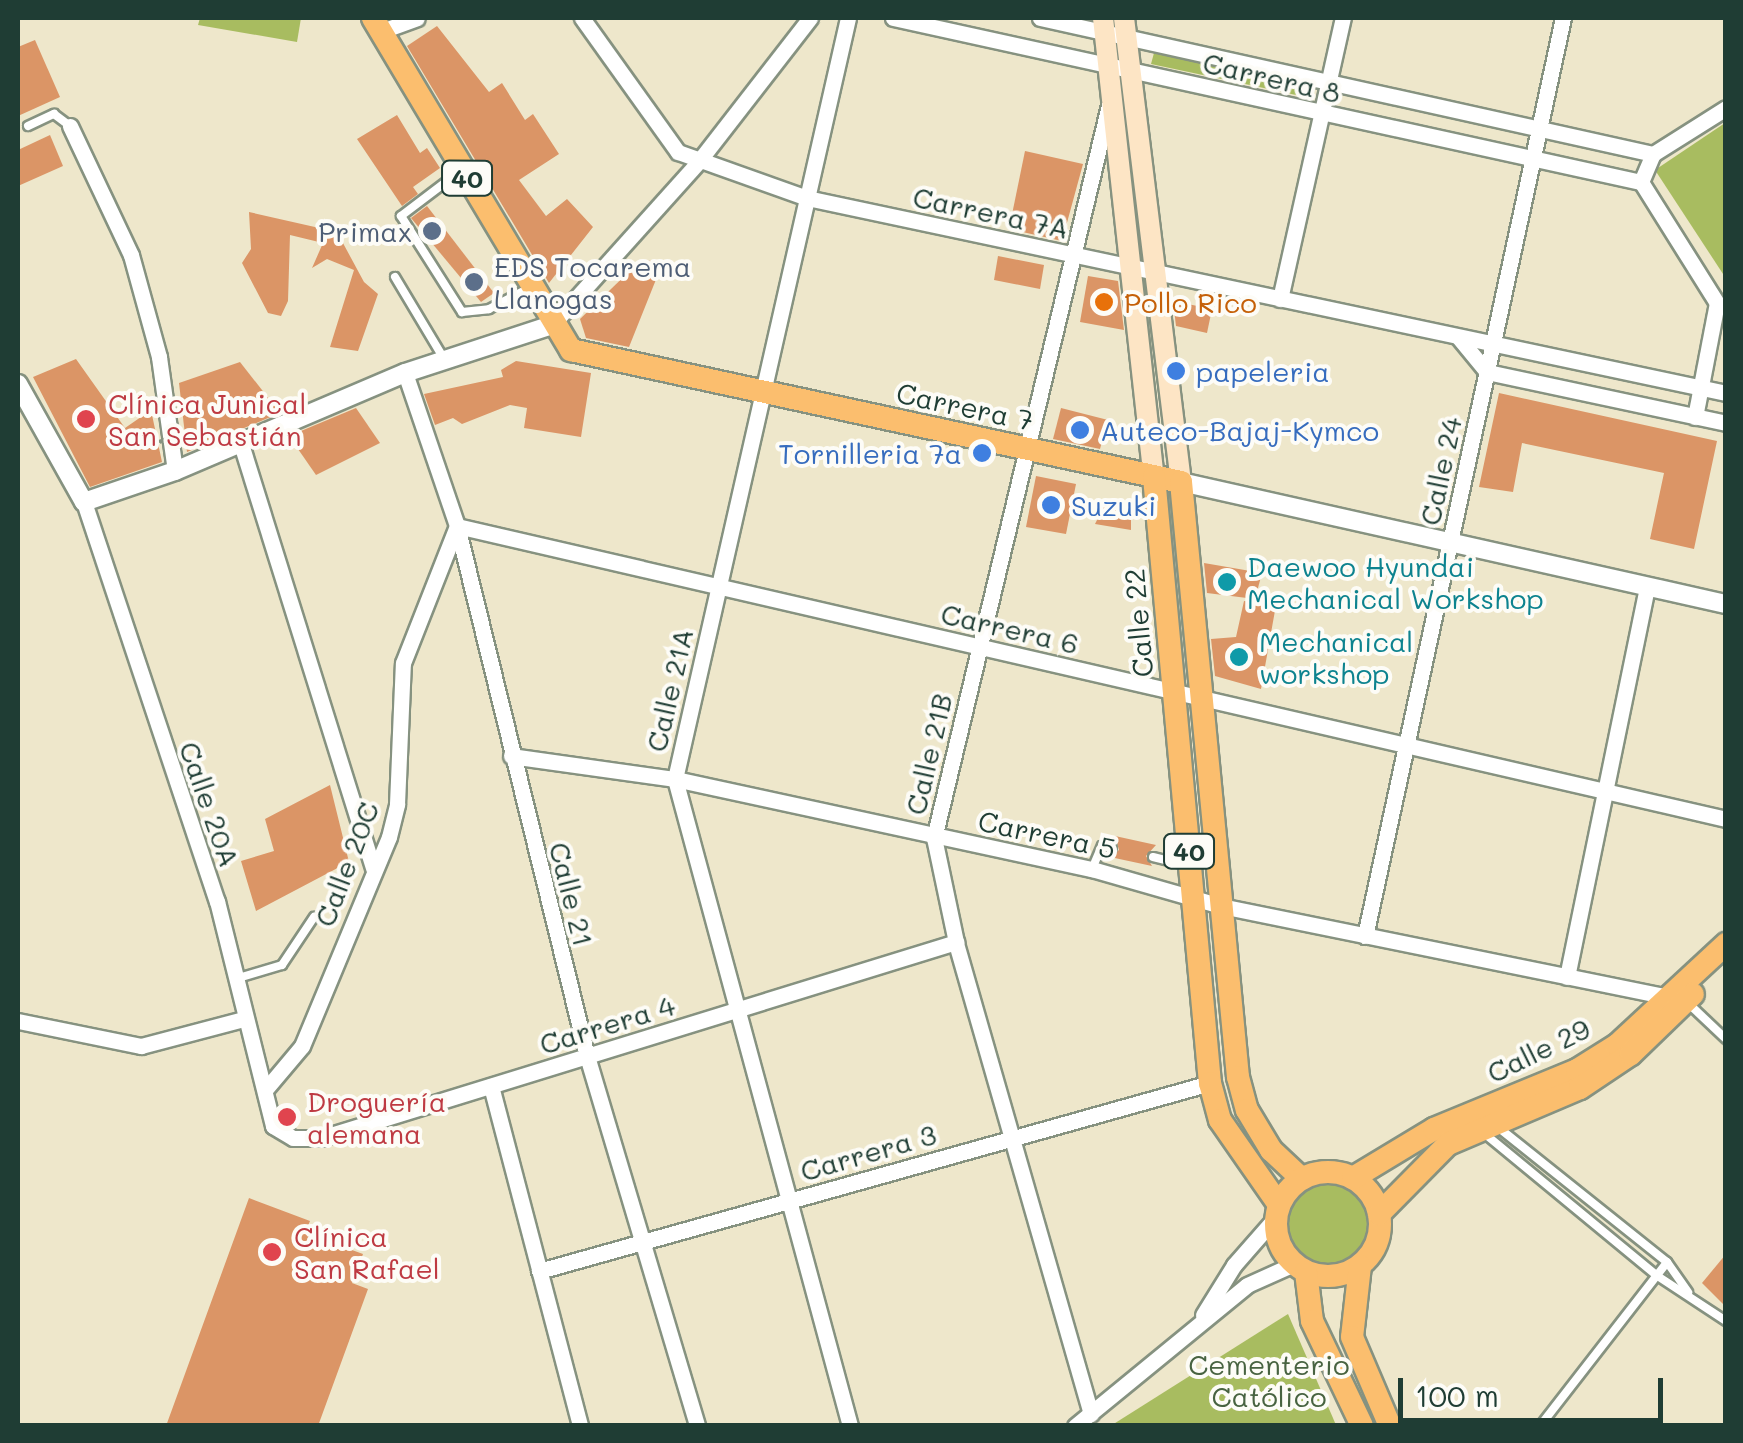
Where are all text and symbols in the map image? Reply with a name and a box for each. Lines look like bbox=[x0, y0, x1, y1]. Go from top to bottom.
street label: Carrera 8 bbox=[1200, 45, 1344, 109]
road number: 40 bbox=[440, 158, 494, 198]
street label: Carrera 7A bbox=[910, 179, 1072, 245]
place label: Primax bbox=[318, 214, 412, 248]
marker: Primax bbox=[421, 220, 443, 242]
place label: EDS Tocarema Llanogas bbox=[494, 249, 691, 315]
marker: EDS Tocarema Llanogas bbox=[463, 271, 485, 293]
place label: Pollo Rico bbox=[1124, 285, 1257, 319]
marker: Pollo Rico bbox=[1093, 291, 1115, 313]
place label: papeleria bbox=[1196, 354, 1330, 388]
marker: papeleria bbox=[1165, 360, 1187, 382]
street label: Carrera 7 bbox=[894, 375, 1036, 437]
place label: Clínica Junical San Sebastián bbox=[108, 386, 306, 452]
marker: Clínica Junical San Sebastián bbox=[73, 406, 99, 432]
place label: Auteco-Bajaj-Kymco bbox=[1100, 413, 1379, 447]
street label: Calle 24 bbox=[1412, 414, 1468, 528]
marker: Auteco-Bajaj-Kymco bbox=[1069, 419, 1091, 441]
place label: Tornilleria 7a bbox=[778, 436, 962, 470]
marker: Tornilleria 7a bbox=[971, 442, 993, 464]
place label: Suzuki bbox=[1071, 488, 1156, 522]
marker: Suzuki bbox=[1040, 494, 1062, 516]
place label: Daewoo Hyundai Mechanical Workshop bbox=[1247, 549, 1544, 615]
street label: Calle 22 bbox=[1117, 567, 1159, 679]
marker: Daewoo Hyundai Mechanical Workshop bbox=[1216, 571, 1238, 593]
street label: Carrera 6 bbox=[938, 596, 1082, 660]
place label: Mechanical workshop bbox=[1259, 624, 1413, 690]
street label: Calle 21A bbox=[639, 625, 699, 755]
marker: Mechanical workshop bbox=[1228, 646, 1250, 668]
street label: Calle 21B bbox=[898, 690, 958, 818]
street label: Calle 20A bbox=[173, 737, 247, 871]
street label: Calle 20C bbox=[307, 797, 385, 931]
street label: Carrera 5 bbox=[975, 803, 1119, 865]
road number: 40 bbox=[1162, 831, 1216, 871]
street label: Calle 21 bbox=[543, 839, 601, 949]
street label: Carrera 4 bbox=[535, 988, 679, 1060]
street label: Calle 29 bbox=[1481, 1011, 1595, 1089]
place label: Droguería alemana bbox=[307, 1084, 446, 1150]
marker: Droguería alemana bbox=[276, 1106, 298, 1128]
street label: Carrera 3 bbox=[796, 1117, 940, 1187]
place label: Clínica San Rafael bbox=[294, 1219, 440, 1285]
marker: Clínica San Rafael bbox=[259, 1239, 285, 1265]
park label: Cementerio Católico bbox=[1188, 1347, 1350, 1413]
scale bar bbox=[1403, 1358, 1668, 1420]
text: 100 m bbox=[1415, 1375, 1499, 1415]

